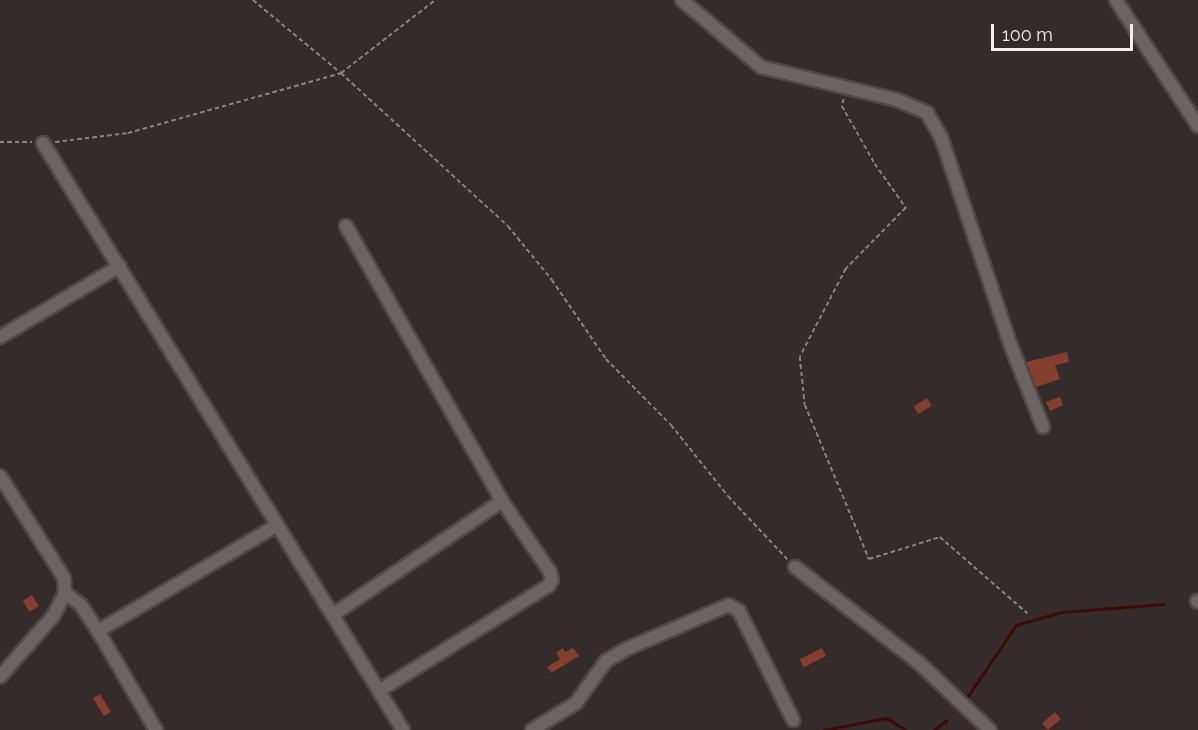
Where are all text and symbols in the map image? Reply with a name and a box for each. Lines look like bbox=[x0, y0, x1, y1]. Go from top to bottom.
scale bar bbox=[994, 12, 1136, 50]
text: 100 m bbox=[1002, 24, 1053, 45]

